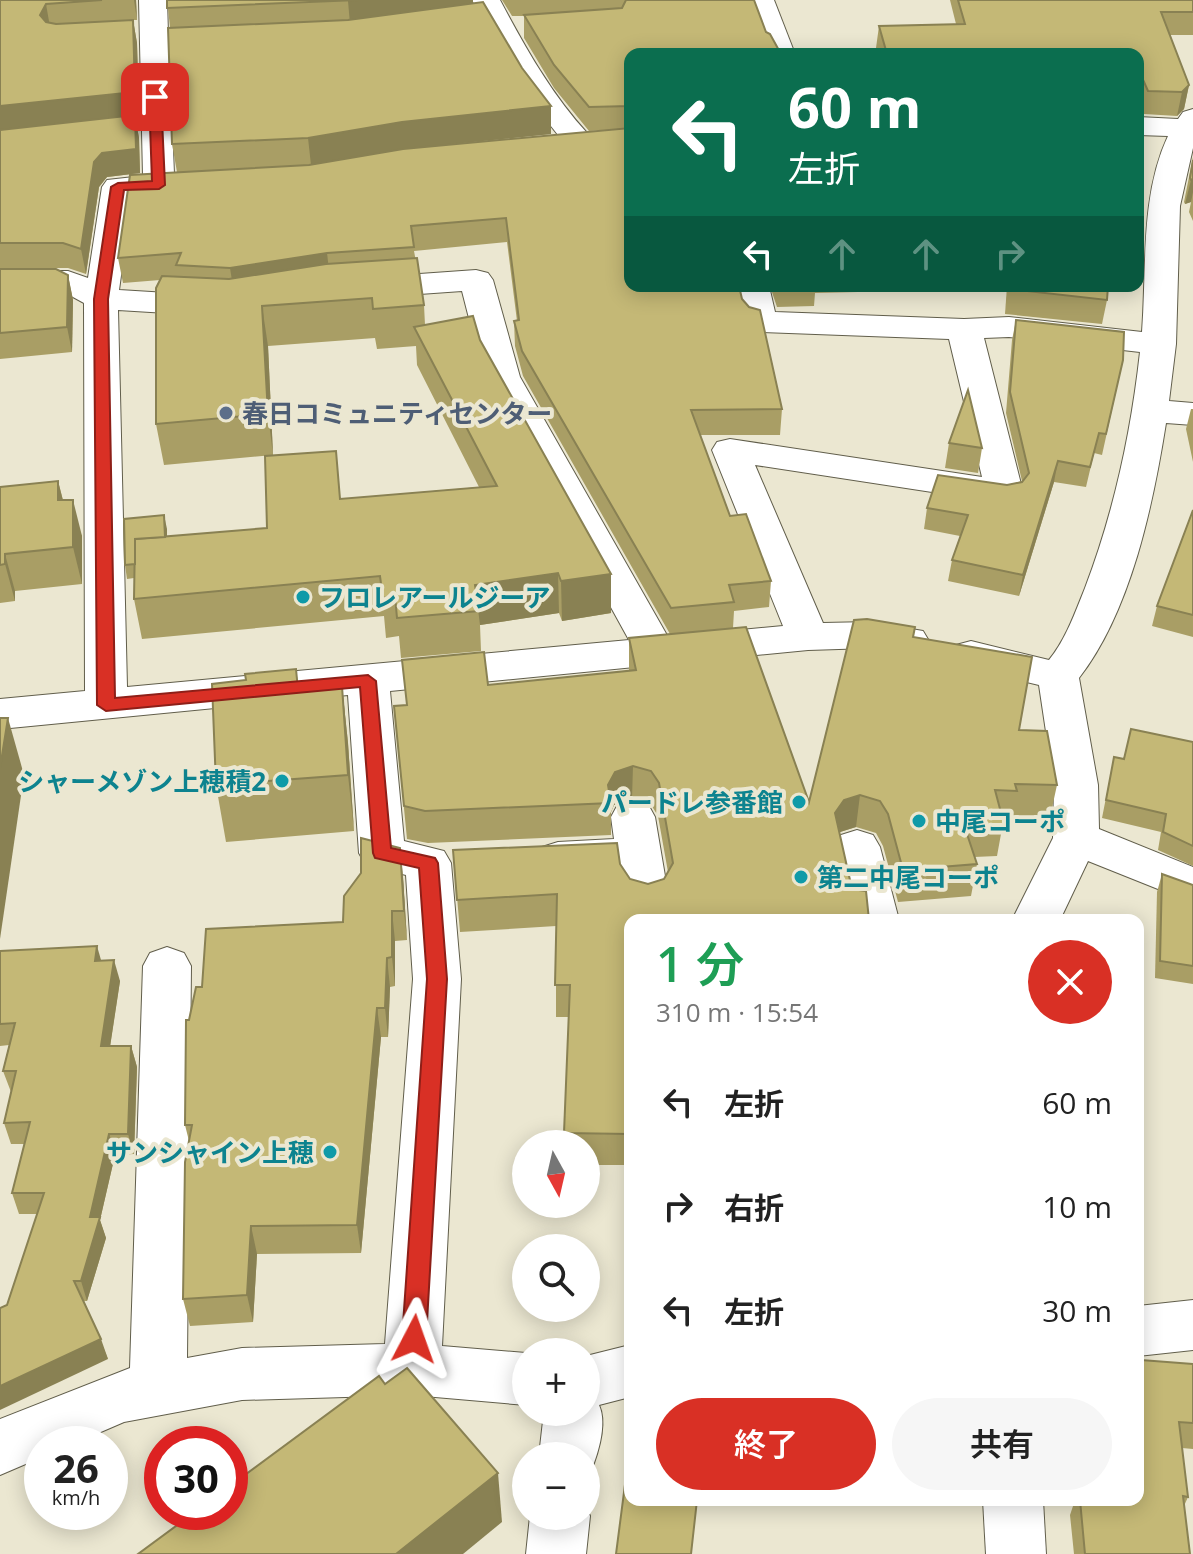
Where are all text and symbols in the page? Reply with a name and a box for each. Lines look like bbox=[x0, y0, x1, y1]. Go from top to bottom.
pin bbox=[121, 63, 189, 131]
text: 60 m bbox=[788, 68, 922, 144]
icon: arrive bbox=[133, 75, 177, 119]
icon: left bbox=[656, 80, 760, 184]
text: 左折 bbox=[788, 144, 860, 193]
icon: left bbox=[736, 232, 780, 276]
icon: ahead bbox=[820, 232, 864, 276]
icon: ahead bbox=[904, 232, 948, 276]
icon: right bbox=[988, 232, 1032, 276]
place label: 春日コミュニティセンター bbox=[242, 395, 552, 431]
marker: 春日コミュニティセンター bbox=[217, 404, 235, 422]
place label: フロレアールジーア bbox=[319, 579, 550, 615]
marker: フロレアールジーア bbox=[294, 588, 312, 606]
place label: シャーメゾン上穂積2 bbox=[18, 763, 266, 799]
marker: シャーメゾン上穂積2 bbox=[273, 772, 291, 790]
place label: パードレ参番館 bbox=[601, 784, 783, 820]
marker: パードレ参番館 bbox=[790, 793, 808, 811]
place label: 中尾コーポ bbox=[935, 803, 1065, 839]
marker: 中尾コーポ bbox=[910, 812, 928, 830]
place label: 第二中尾コーポ bbox=[817, 859, 999, 895]
marker: 第二中尾コーポ bbox=[792, 868, 810, 886]
text: 1 分 bbox=[656, 931, 744, 996]
button: close bbox=[1028, 940, 1112, 1024]
text: 310 m · 15:54 bbox=[656, 994, 818, 1030]
icon: left bbox=[656, 1080, 700, 1124]
text: 60 m bbox=[1042, 1082, 1112, 1123]
text: 左折 bbox=[724, 1083, 784, 1124]
north arrow bbox=[512, 1130, 600, 1218]
map controls bbox=[512, 1130, 600, 1530]
place label: サンシャイン上穂 bbox=[106, 1134, 314, 1170]
marker: サンシャイン上穂 bbox=[321, 1143, 339, 1161]
icon: right bbox=[656, 1184, 700, 1228]
text: 10 m bbox=[1042, 1186, 1112, 1227]
text: 右折 bbox=[724, 1187, 784, 1228]
button: search bbox=[512, 1234, 600, 1322]
icon: left bbox=[656, 1288, 700, 1332]
text: 30 m bbox=[1042, 1290, 1112, 1331]
text: 左折 bbox=[724, 1291, 784, 1332]
position arrow bbox=[372, 1297, 456, 1381]
button: + bbox=[512, 1338, 600, 1426]
button: 終了 bbox=[656, 1398, 876, 1490]
button: 共有 bbox=[892, 1398, 1112, 1490]
speed limit sign: 30 bbox=[144, 1426, 248, 1530]
text: 26 bbox=[53, 1440, 99, 1495]
button: − bbox=[512, 1442, 600, 1530]
text: km/h bbox=[52, 1484, 100, 1511]

